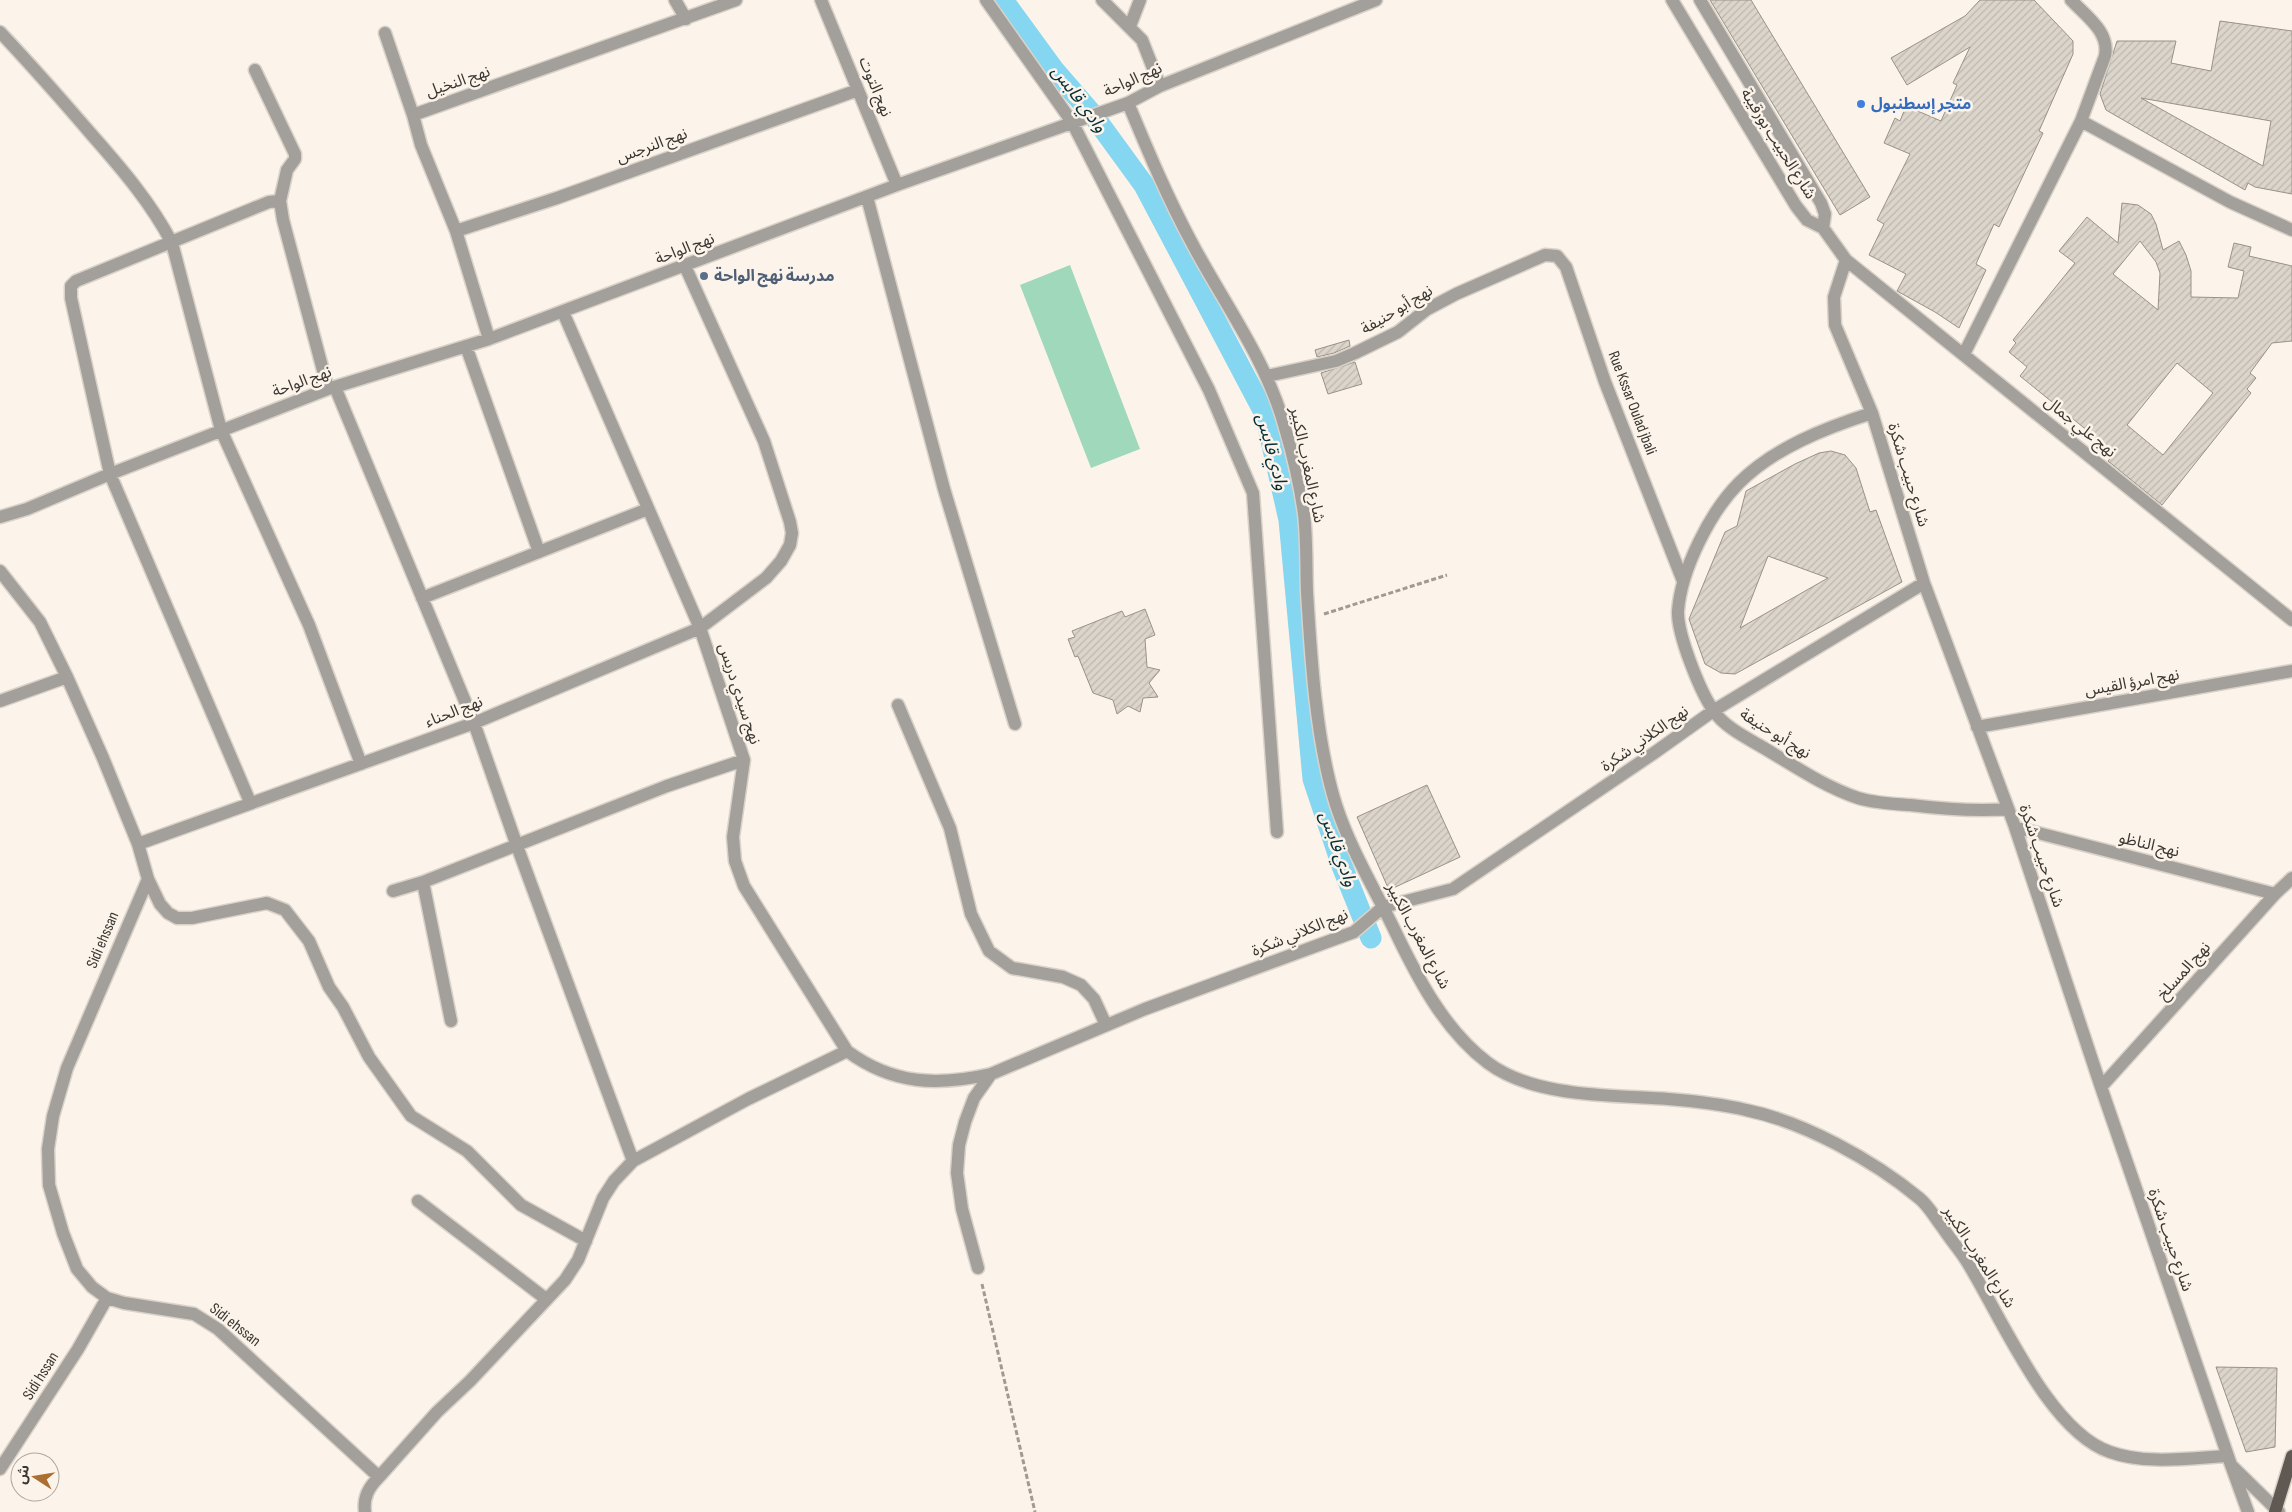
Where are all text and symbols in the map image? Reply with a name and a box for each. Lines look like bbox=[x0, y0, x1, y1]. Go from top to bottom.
street label: نهج التوت bbox=[853, 54, 896, 120]
street label: نهج الواحة bbox=[1101, 59, 1166, 103]
water label: وادي قابس bbox=[1044, 61, 1111, 139]
street label: نهج النخيل bbox=[423, 62, 493, 104]
street label: شارع الحبيب بورقيبة bbox=[1735, 85, 1820, 204]
place label: متجر إسطنبول bbox=[1871, 95, 1971, 115]
marker: متجر إسطنبول bbox=[1855, 98, 1867, 110]
street label: نهج النرجس bbox=[614, 124, 691, 170]
street label: نهج الواحة bbox=[653, 229, 718, 271]
place label: مدرسة نهج الواحة bbox=[714, 266, 834, 288]
marker: مدرسة نهج الواحة bbox=[698, 270, 710, 282]
street label: نهج أبو حنيفة bbox=[1357, 280, 1437, 340]
street label: Rue Kssar Oulad jbali bbox=[1603, 348, 1661, 458]
street label: نهج الواحة bbox=[270, 362, 335, 403]
street label: نهج علي جمال bbox=[2039, 392, 2120, 463]
street label: شارع المغرب الكبير bbox=[1283, 404, 1329, 525]
water label: وادي قابس bbox=[1249, 411, 1292, 493]
street label: شارع حبيب شكرة bbox=[1881, 421, 1933, 530]
street label: نهج سيدي دريس bbox=[712, 641, 764, 748]
street label: نهج امرؤ القيس bbox=[2083, 665, 2181, 703]
street label: نهج الحناء bbox=[422, 692, 486, 734]
street label: نهج الكلاني شكرة bbox=[1598, 702, 1694, 778]
street label: نهج أبو حنيفة bbox=[1735, 704, 1815, 765]
street label: شارع حبيب شكرة bbox=[2013, 802, 2067, 911]
water label: وادي قابس bbox=[1312, 809, 1361, 891]
street label: نهج الناظو bbox=[2116, 828, 2181, 864]
street label: شارع المغرب الكبير bbox=[1380, 879, 1454, 993]
street label: نهج الكلاني شكرة bbox=[1249, 905, 1352, 963]
street label: Sidi ehssan bbox=[83, 909, 123, 971]
street label: نهج المسلخ bbox=[2153, 938, 2216, 1005]
street label: شارع حبيب شكرة bbox=[2142, 1186, 2196, 1295]
street label: شارع المغرب الكبير bbox=[1937, 1202, 2019, 1313]
street label: Sidi ehssan bbox=[206, 1299, 264, 1351]
street label: Sidi hssan bbox=[19, 1348, 63, 1404]
north arrow bbox=[10, 1452, 60, 1502]
text: ش bbox=[12, 1463, 33, 1486]

